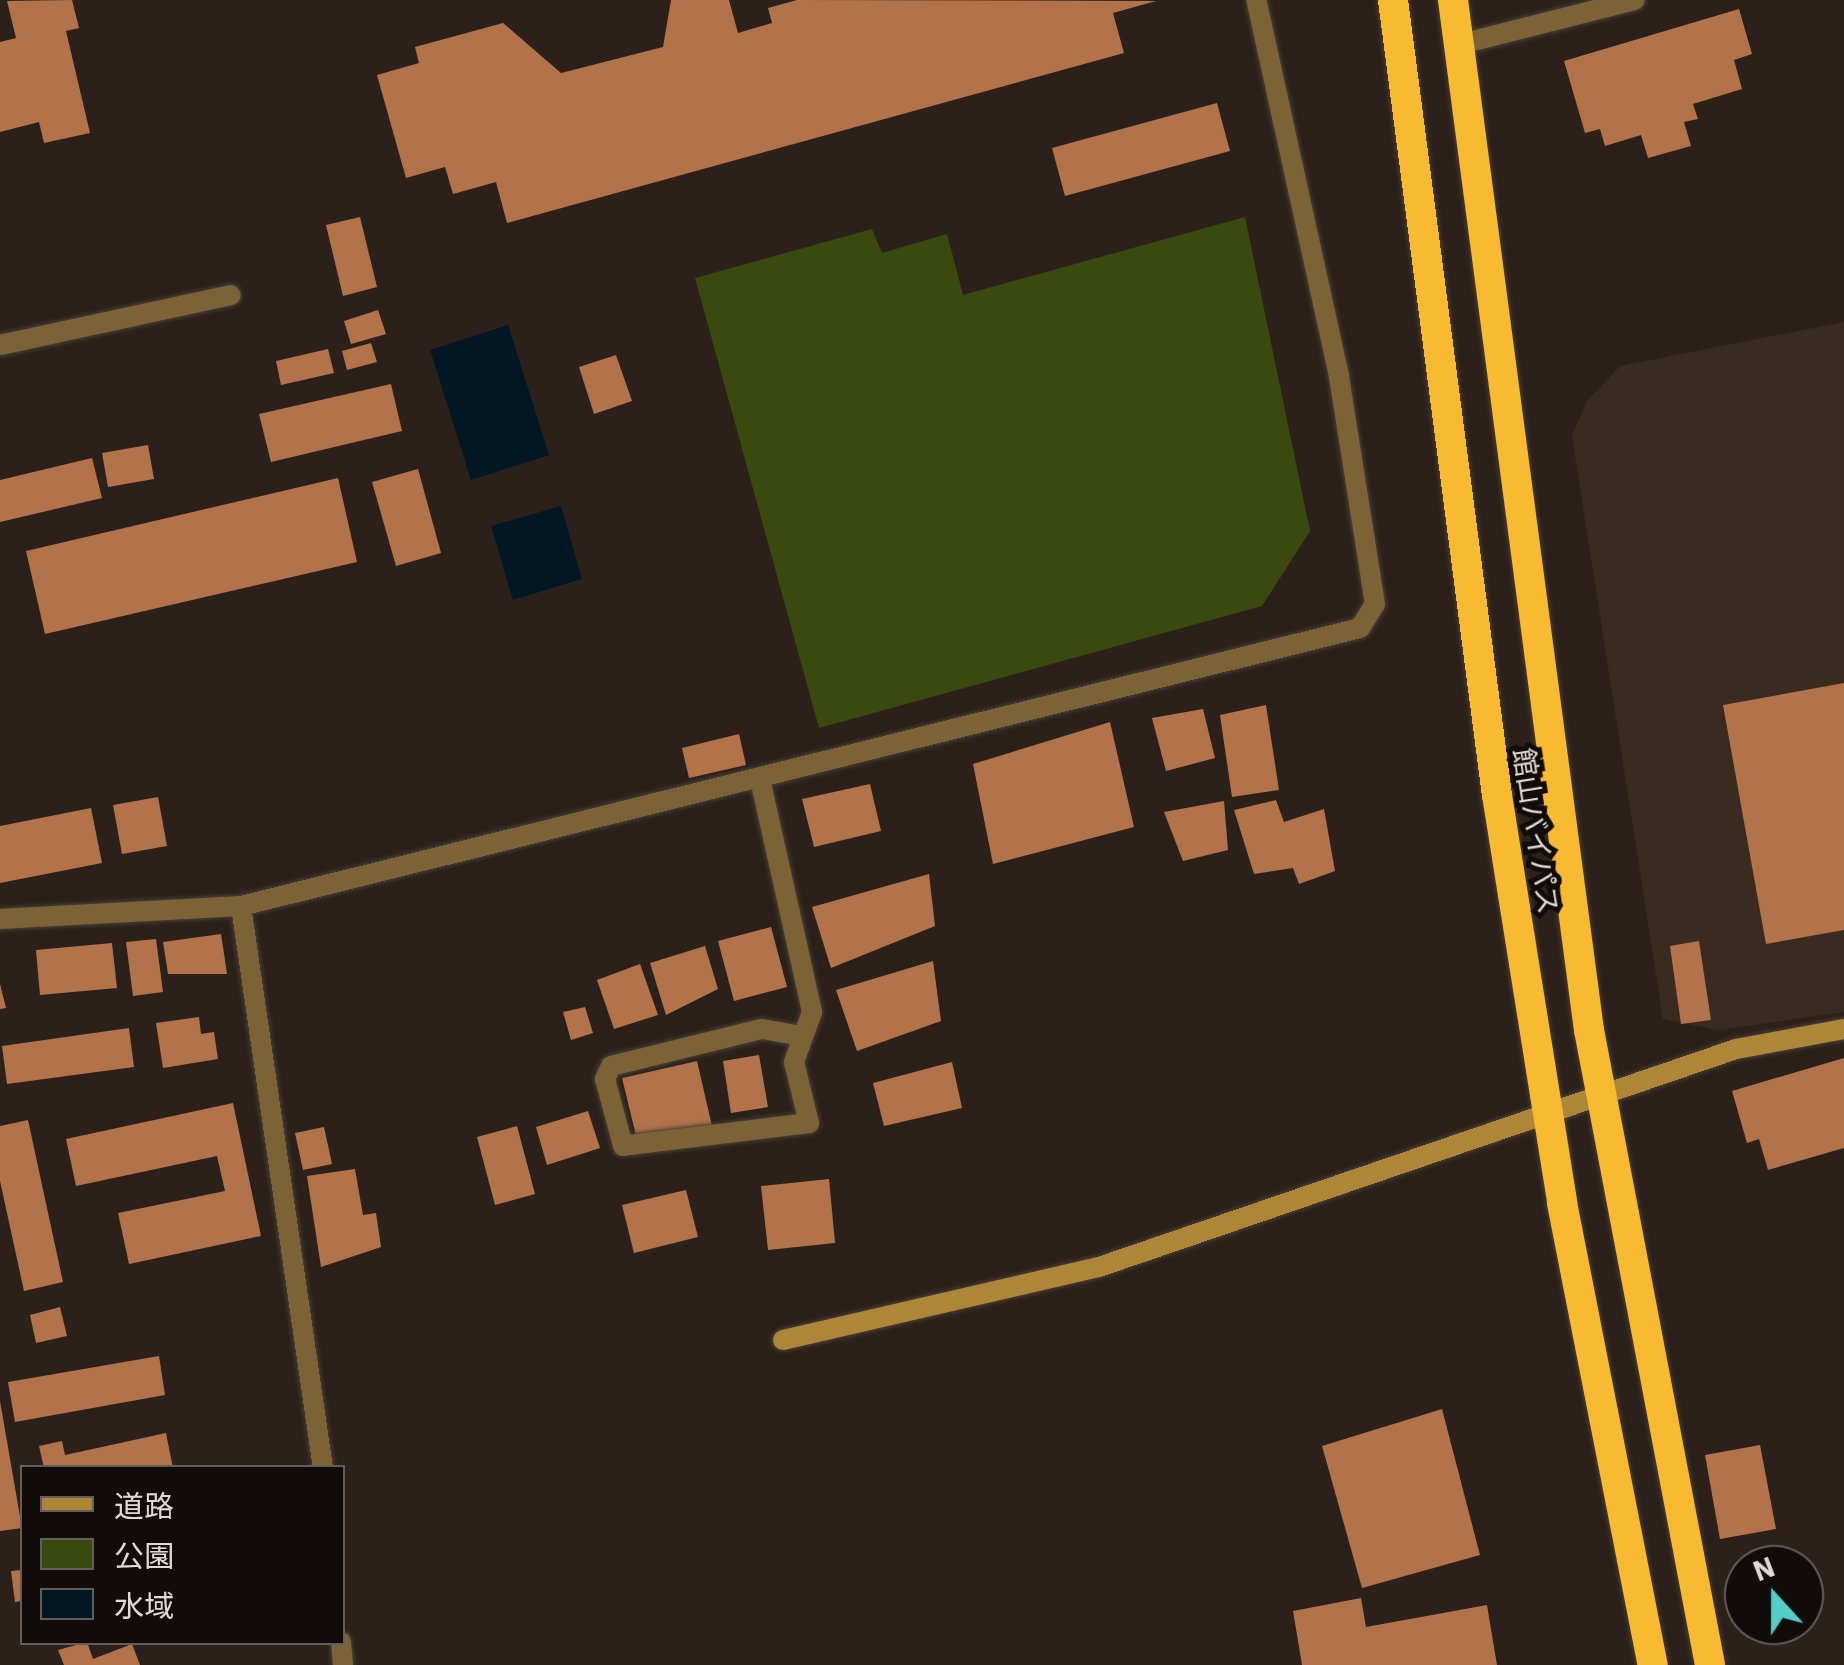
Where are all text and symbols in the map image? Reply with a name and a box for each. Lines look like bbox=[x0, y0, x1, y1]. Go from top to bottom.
street label: 館山バイパス bbox=[1506, 745, 1566, 917]
legend bbox=[20, 1465, 345, 1645]
text: 道路 bbox=[114, 1486, 174, 1525]
text: 公園 bbox=[114, 1536, 174, 1575]
north arrow bbox=[1724, 1545, 1824, 1645]
text: N bbox=[1748, 1547, 1780, 1589]
text: 水域 bbox=[114, 1586, 174, 1625]

